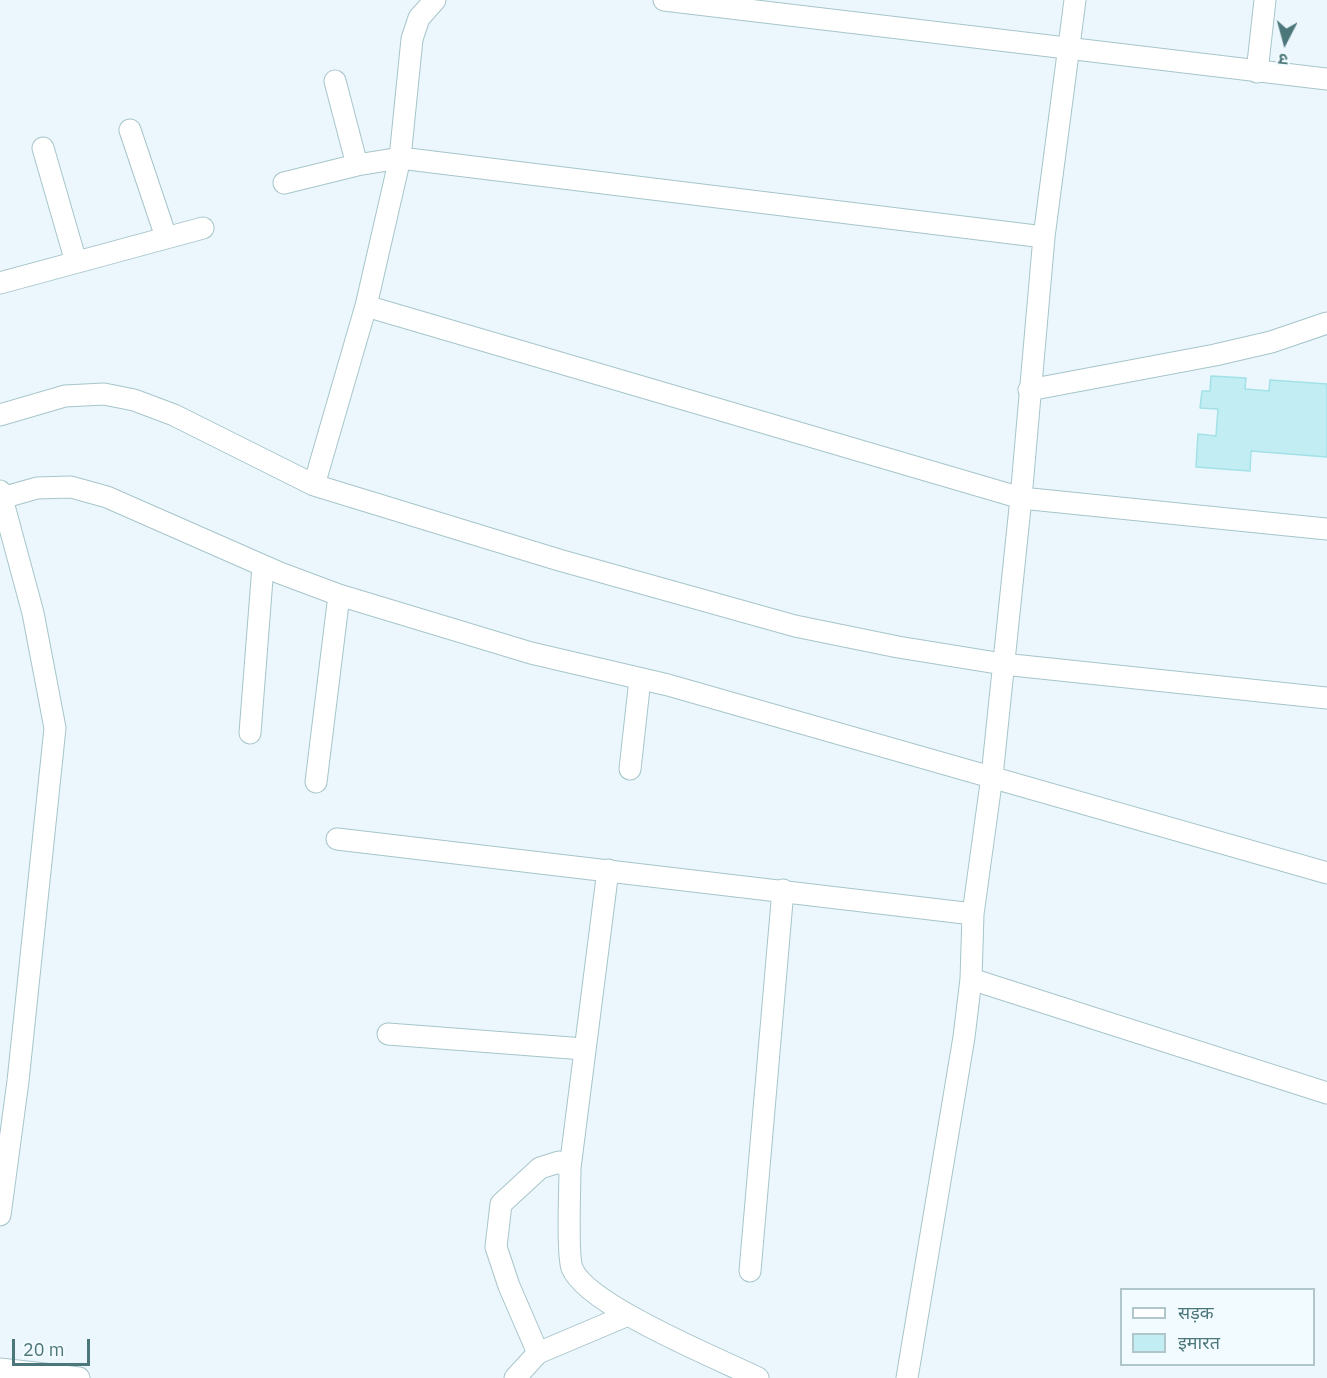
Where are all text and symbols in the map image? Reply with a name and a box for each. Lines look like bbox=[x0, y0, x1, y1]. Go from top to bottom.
north arrow bbox=[1255, 12, 1315, 72]
text: उ bbox=[1277, 49, 1289, 70]
legend bbox=[1120, 1288, 1315, 1366]
text: सड़क bbox=[1178, 1301, 1214, 1324]
scale bar bbox=[15, 1327, 93, 1365]
text: इमारत bbox=[1178, 1331, 1220, 1354]
text: 20 m bbox=[23, 1338, 65, 1361]

